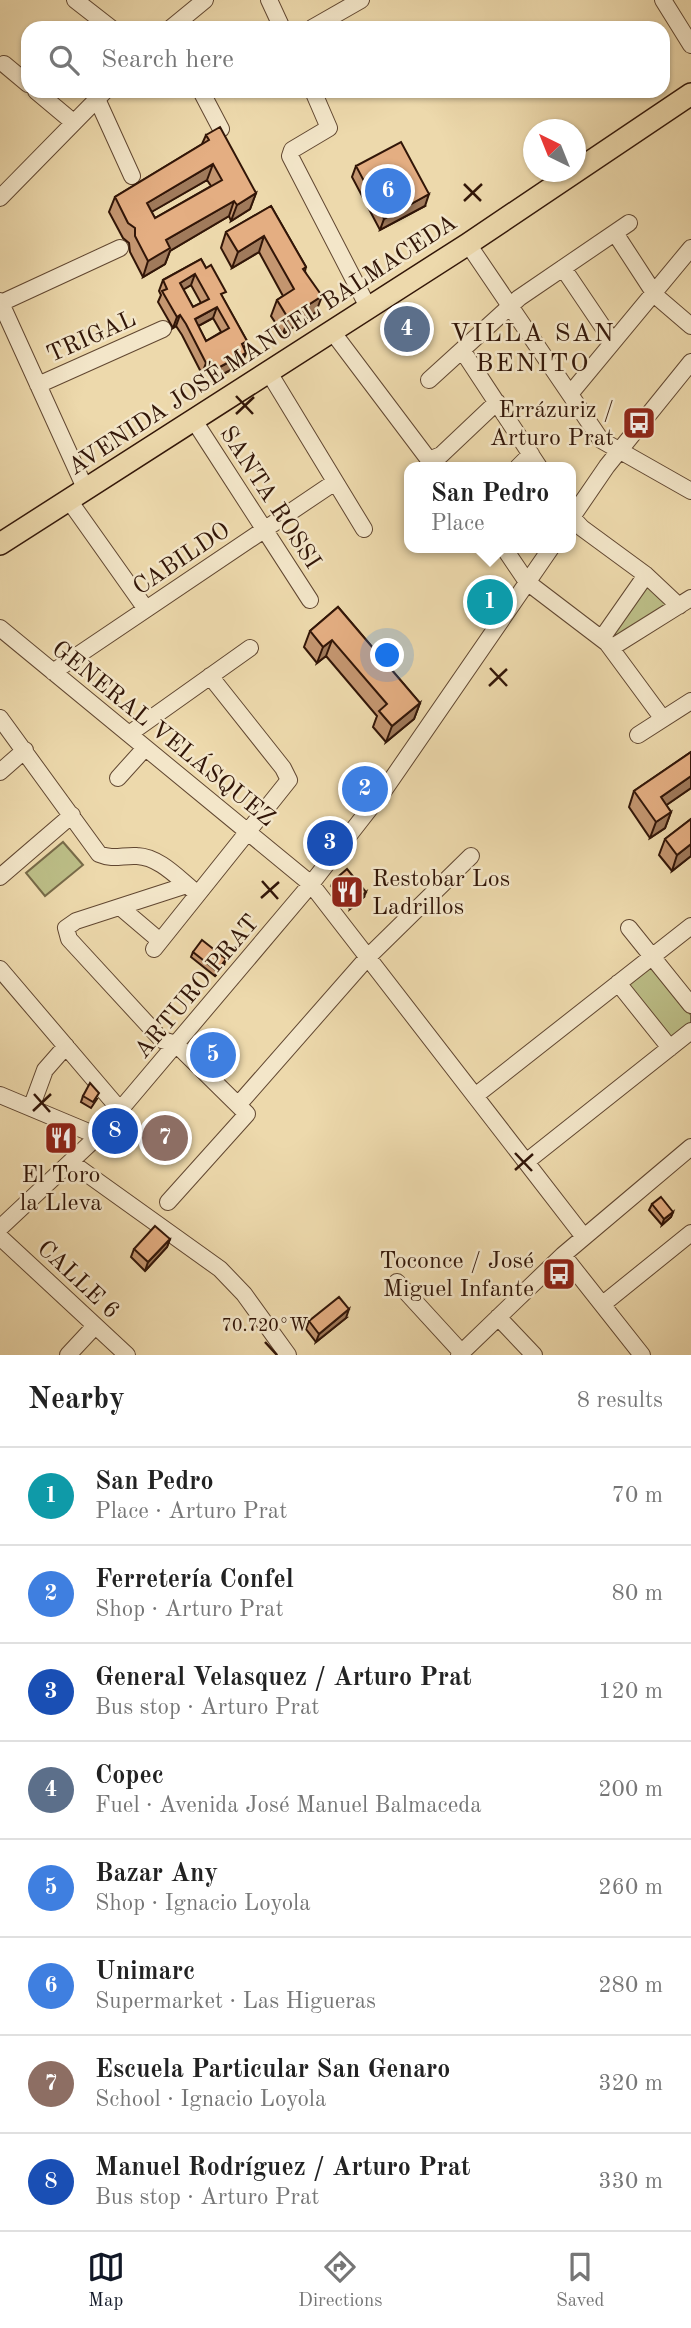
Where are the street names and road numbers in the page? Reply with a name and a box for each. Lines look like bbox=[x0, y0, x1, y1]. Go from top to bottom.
street label: AVENIDA JOSÉ MANUEL BALMACEDA bbox=[62, 208, 462, 480]
street label: TRIGAL bbox=[44, 308, 140, 368]
street label: SANTA ROSSI bbox=[214, 423, 324, 574]
street label: CABILDO bbox=[129, 519, 235, 601]
street label: GENERAL VELÁSQUEZ bbox=[47, 634, 281, 832]
street label: ARTURO PRAT bbox=[131, 911, 264, 1064]
street label: CALLE 6 bbox=[32, 1237, 123, 1324]

